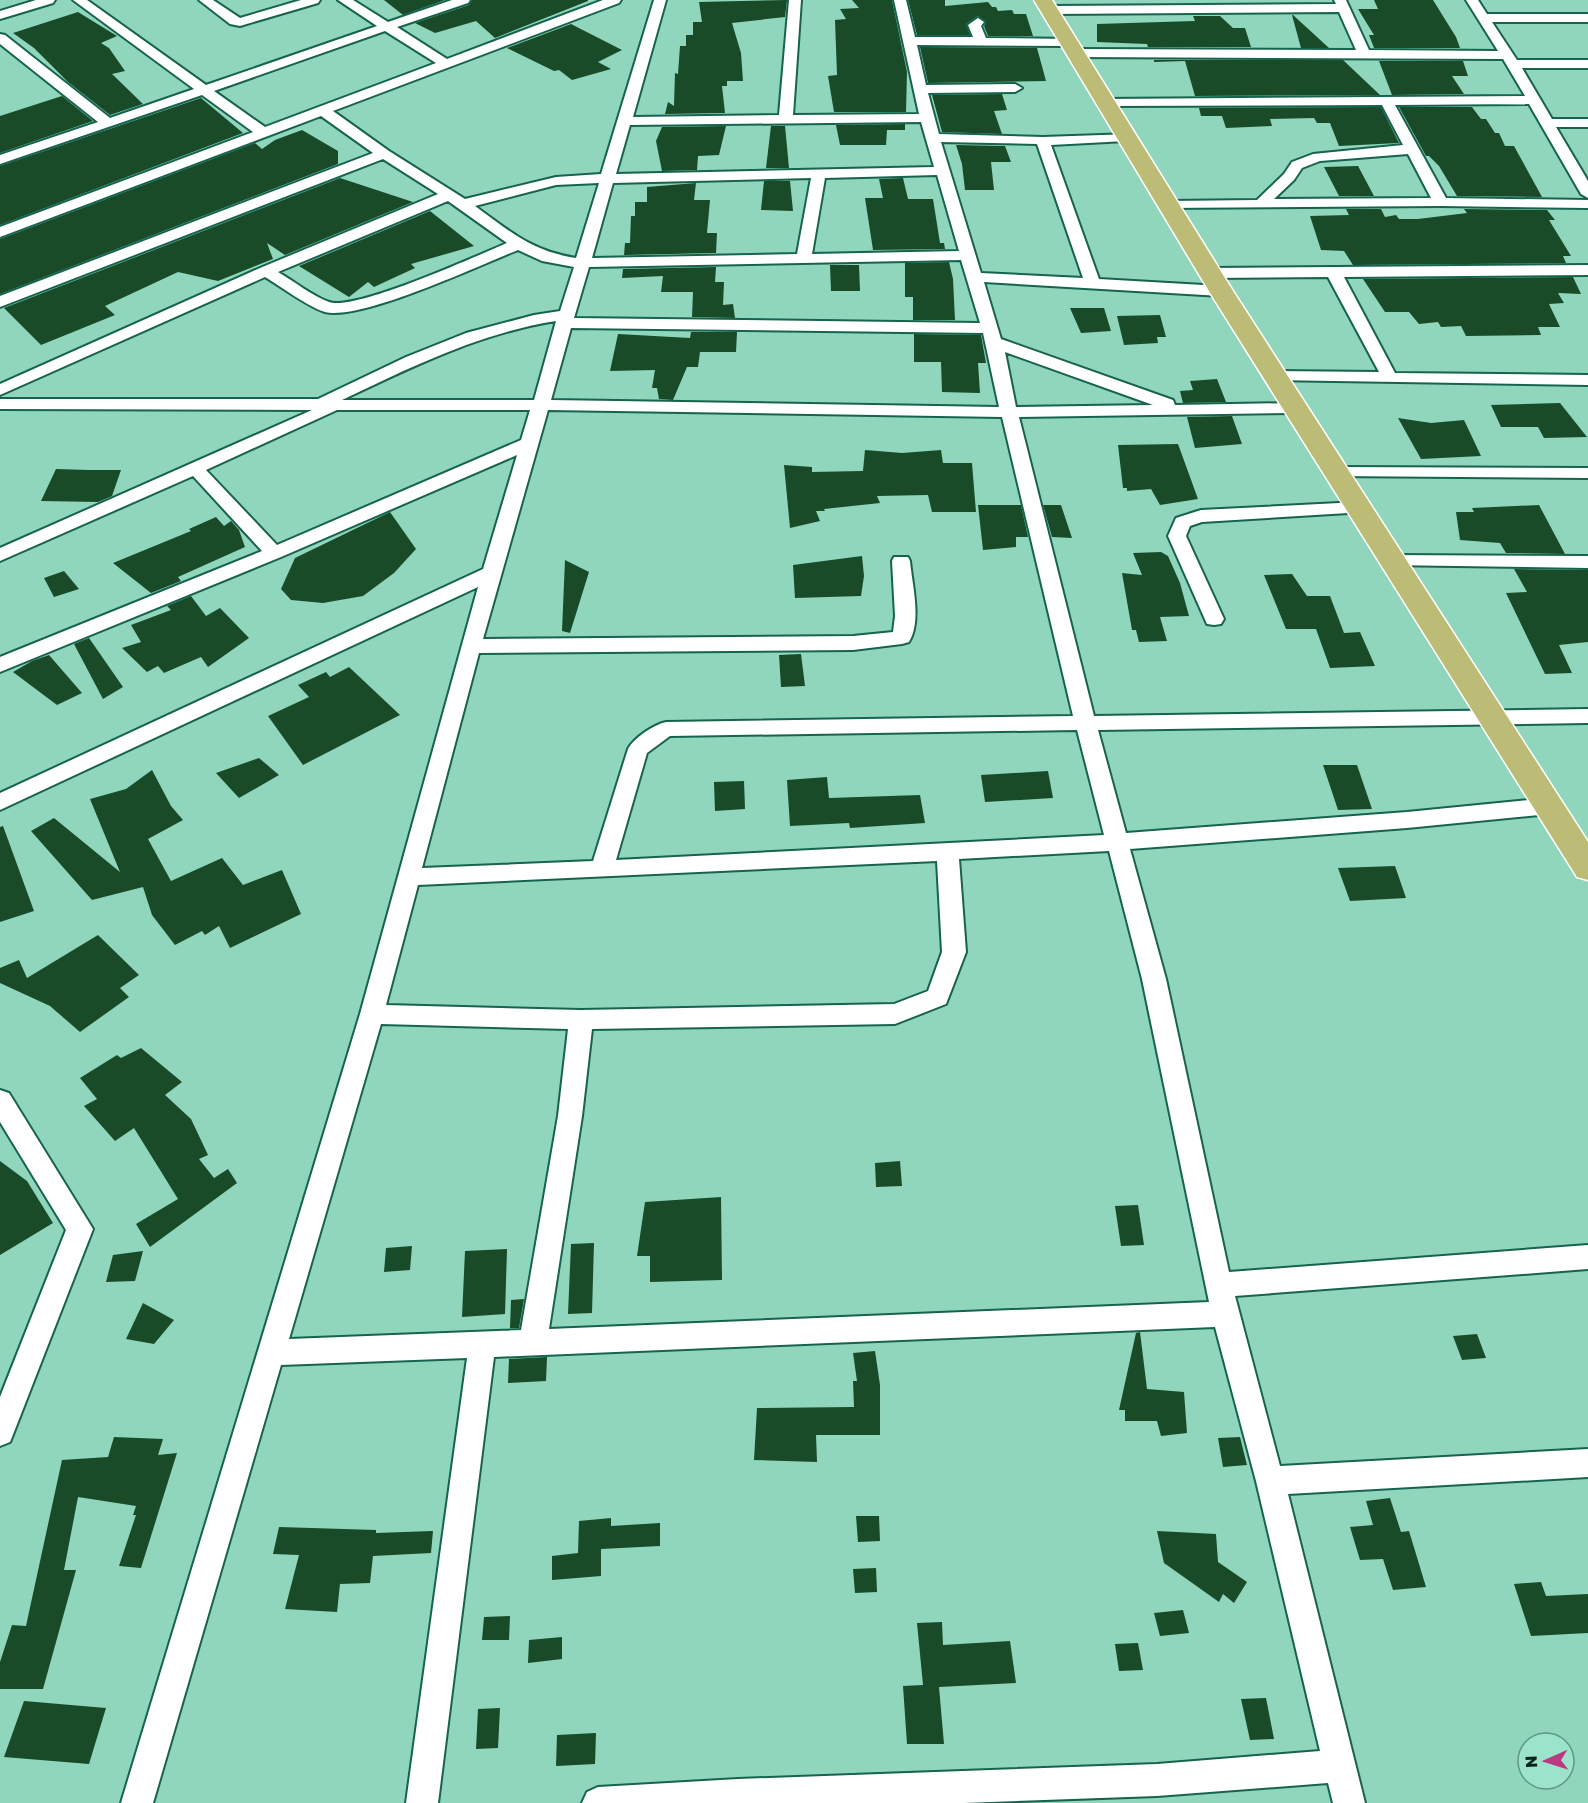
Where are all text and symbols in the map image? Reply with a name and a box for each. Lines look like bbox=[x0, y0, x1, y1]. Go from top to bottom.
north arrow bbox=[1516, 1731, 1576, 1791]
text: N bbox=[1521, 1755, 1541, 1768]

